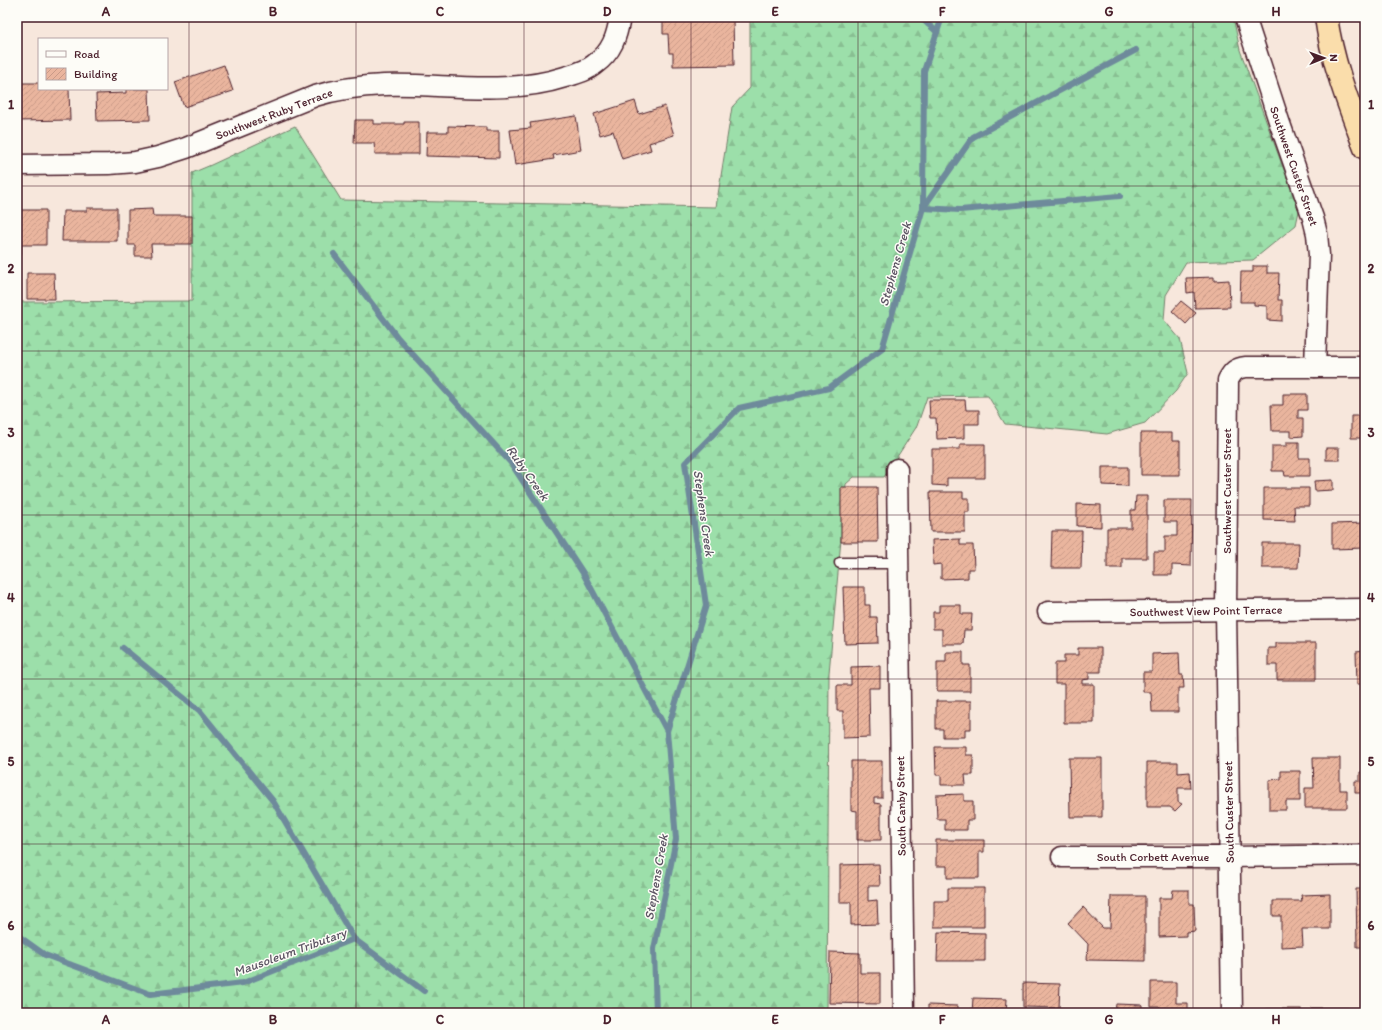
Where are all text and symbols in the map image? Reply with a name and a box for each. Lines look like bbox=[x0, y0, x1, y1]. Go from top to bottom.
text: A bbox=[101, 4, 111, 19]
text: B bbox=[269, 4, 278, 19]
text: C bbox=[436, 4, 445, 19]
text: D bbox=[603, 4, 612, 19]
text: E bbox=[771, 4, 779, 19]
text: F bbox=[939, 4, 946, 19]
text: G bbox=[1105, 4, 1114, 19]
text: H bbox=[1272, 4, 1281, 19]
legend bbox=[38, 38, 168, 90]
north arrow bbox=[1304, 38, 1344, 78]
text: Road bbox=[74, 47, 100, 61]
text: N bbox=[1327, 54, 1340, 62]
text: Building bbox=[74, 67, 118, 81]
street label: Southwest Ruby Terrace bbox=[213, 85, 335, 143]
text: 1 bbox=[8, 97, 14, 112]
text: 1 bbox=[1368, 97, 1374, 112]
street label: Southwest Custer Street bbox=[1267, 104, 1321, 228]
water label: Stephens Creek bbox=[876, 219, 915, 308]
text: 2 bbox=[8, 261, 15, 276]
text: 2 bbox=[1368, 261, 1375, 276]
text: 3 bbox=[7, 425, 15, 440]
text: 3 bbox=[1367, 425, 1375, 440]
street label: Southwest Custer Street bbox=[1220, 428, 1234, 554]
water label: Ruby Creek bbox=[504, 443, 553, 504]
water label: Stephens Creek bbox=[691, 469, 718, 558]
text: 4 bbox=[7, 590, 15, 605]
text: 4 bbox=[1367, 590, 1375, 605]
street label: Southwest View Point Terrace bbox=[1130, 603, 1283, 619]
text: 5 bbox=[8, 754, 15, 769]
text: 5 bbox=[1368, 754, 1375, 769]
street label: South Canby Street bbox=[893, 755, 909, 856]
street label: South Custer Street bbox=[1221, 760, 1237, 863]
water label: Stephens Creek bbox=[641, 832, 671, 921]
street label: South Corbett Avenue bbox=[1097, 850, 1210, 864]
text: 6 bbox=[8, 918, 15, 933]
text: 6 bbox=[1368, 918, 1375, 933]
water label: Mausoleum Tributary bbox=[232, 924, 350, 979]
text: A bbox=[101, 1012, 111, 1027]
text: B bbox=[269, 1012, 278, 1027]
text: C bbox=[436, 1012, 445, 1027]
text: D bbox=[603, 1012, 612, 1027]
text: E bbox=[771, 1012, 779, 1027]
text: F bbox=[939, 1012, 946, 1027]
text: G bbox=[1105, 1012, 1114, 1027]
text: H bbox=[1272, 1012, 1281, 1027]

